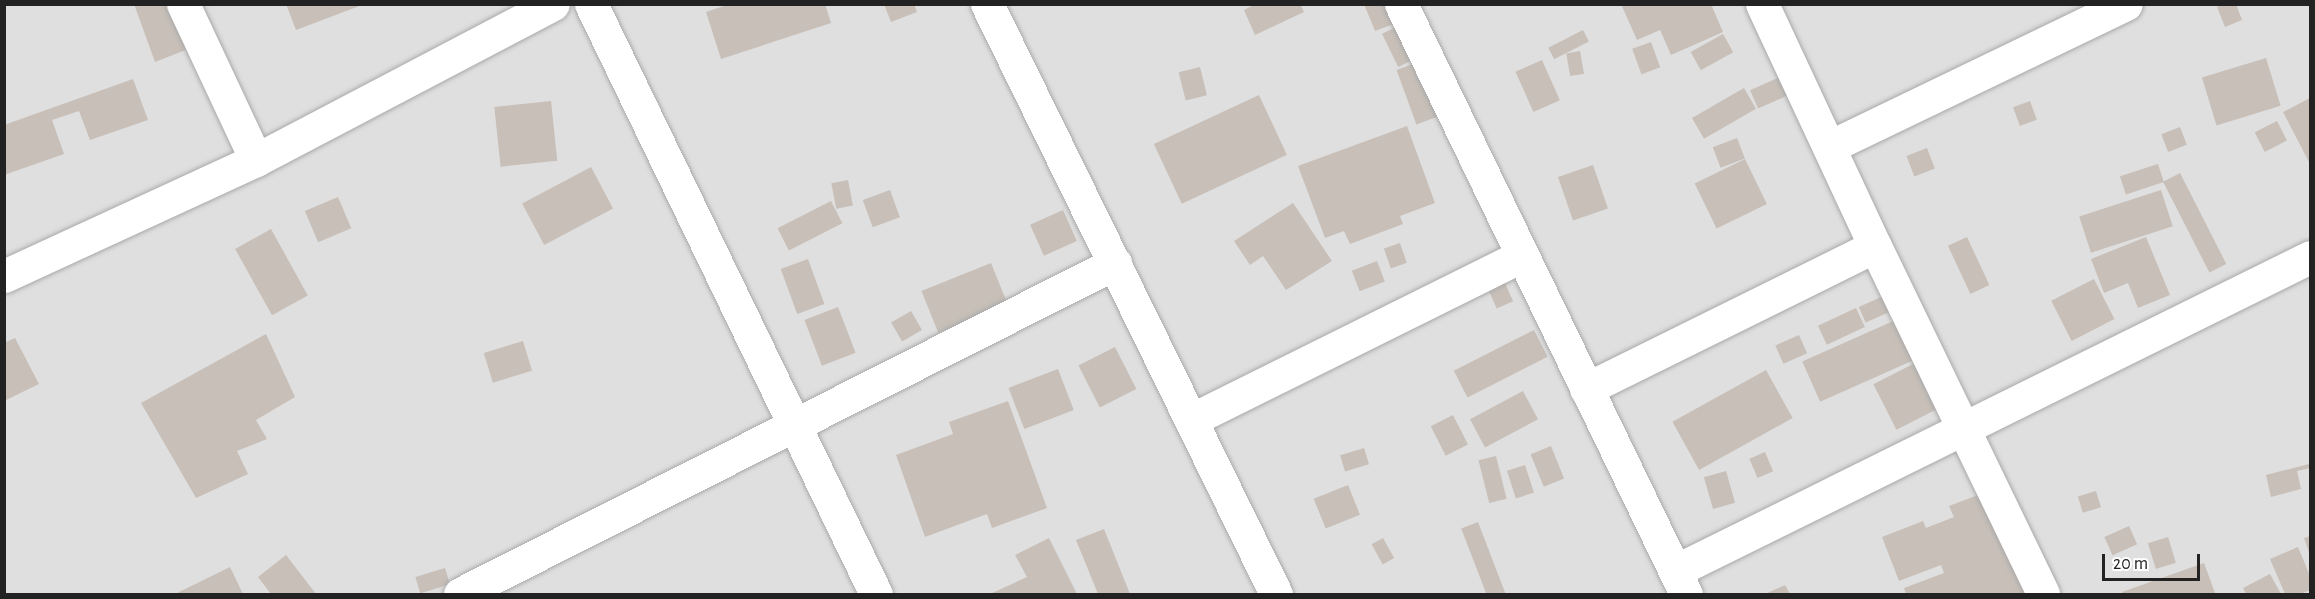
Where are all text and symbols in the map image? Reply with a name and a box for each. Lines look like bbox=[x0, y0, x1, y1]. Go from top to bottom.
scale bar bbox=[2105, 542, 2202, 580]
text: 20 m bbox=[2113, 555, 2148, 573]

